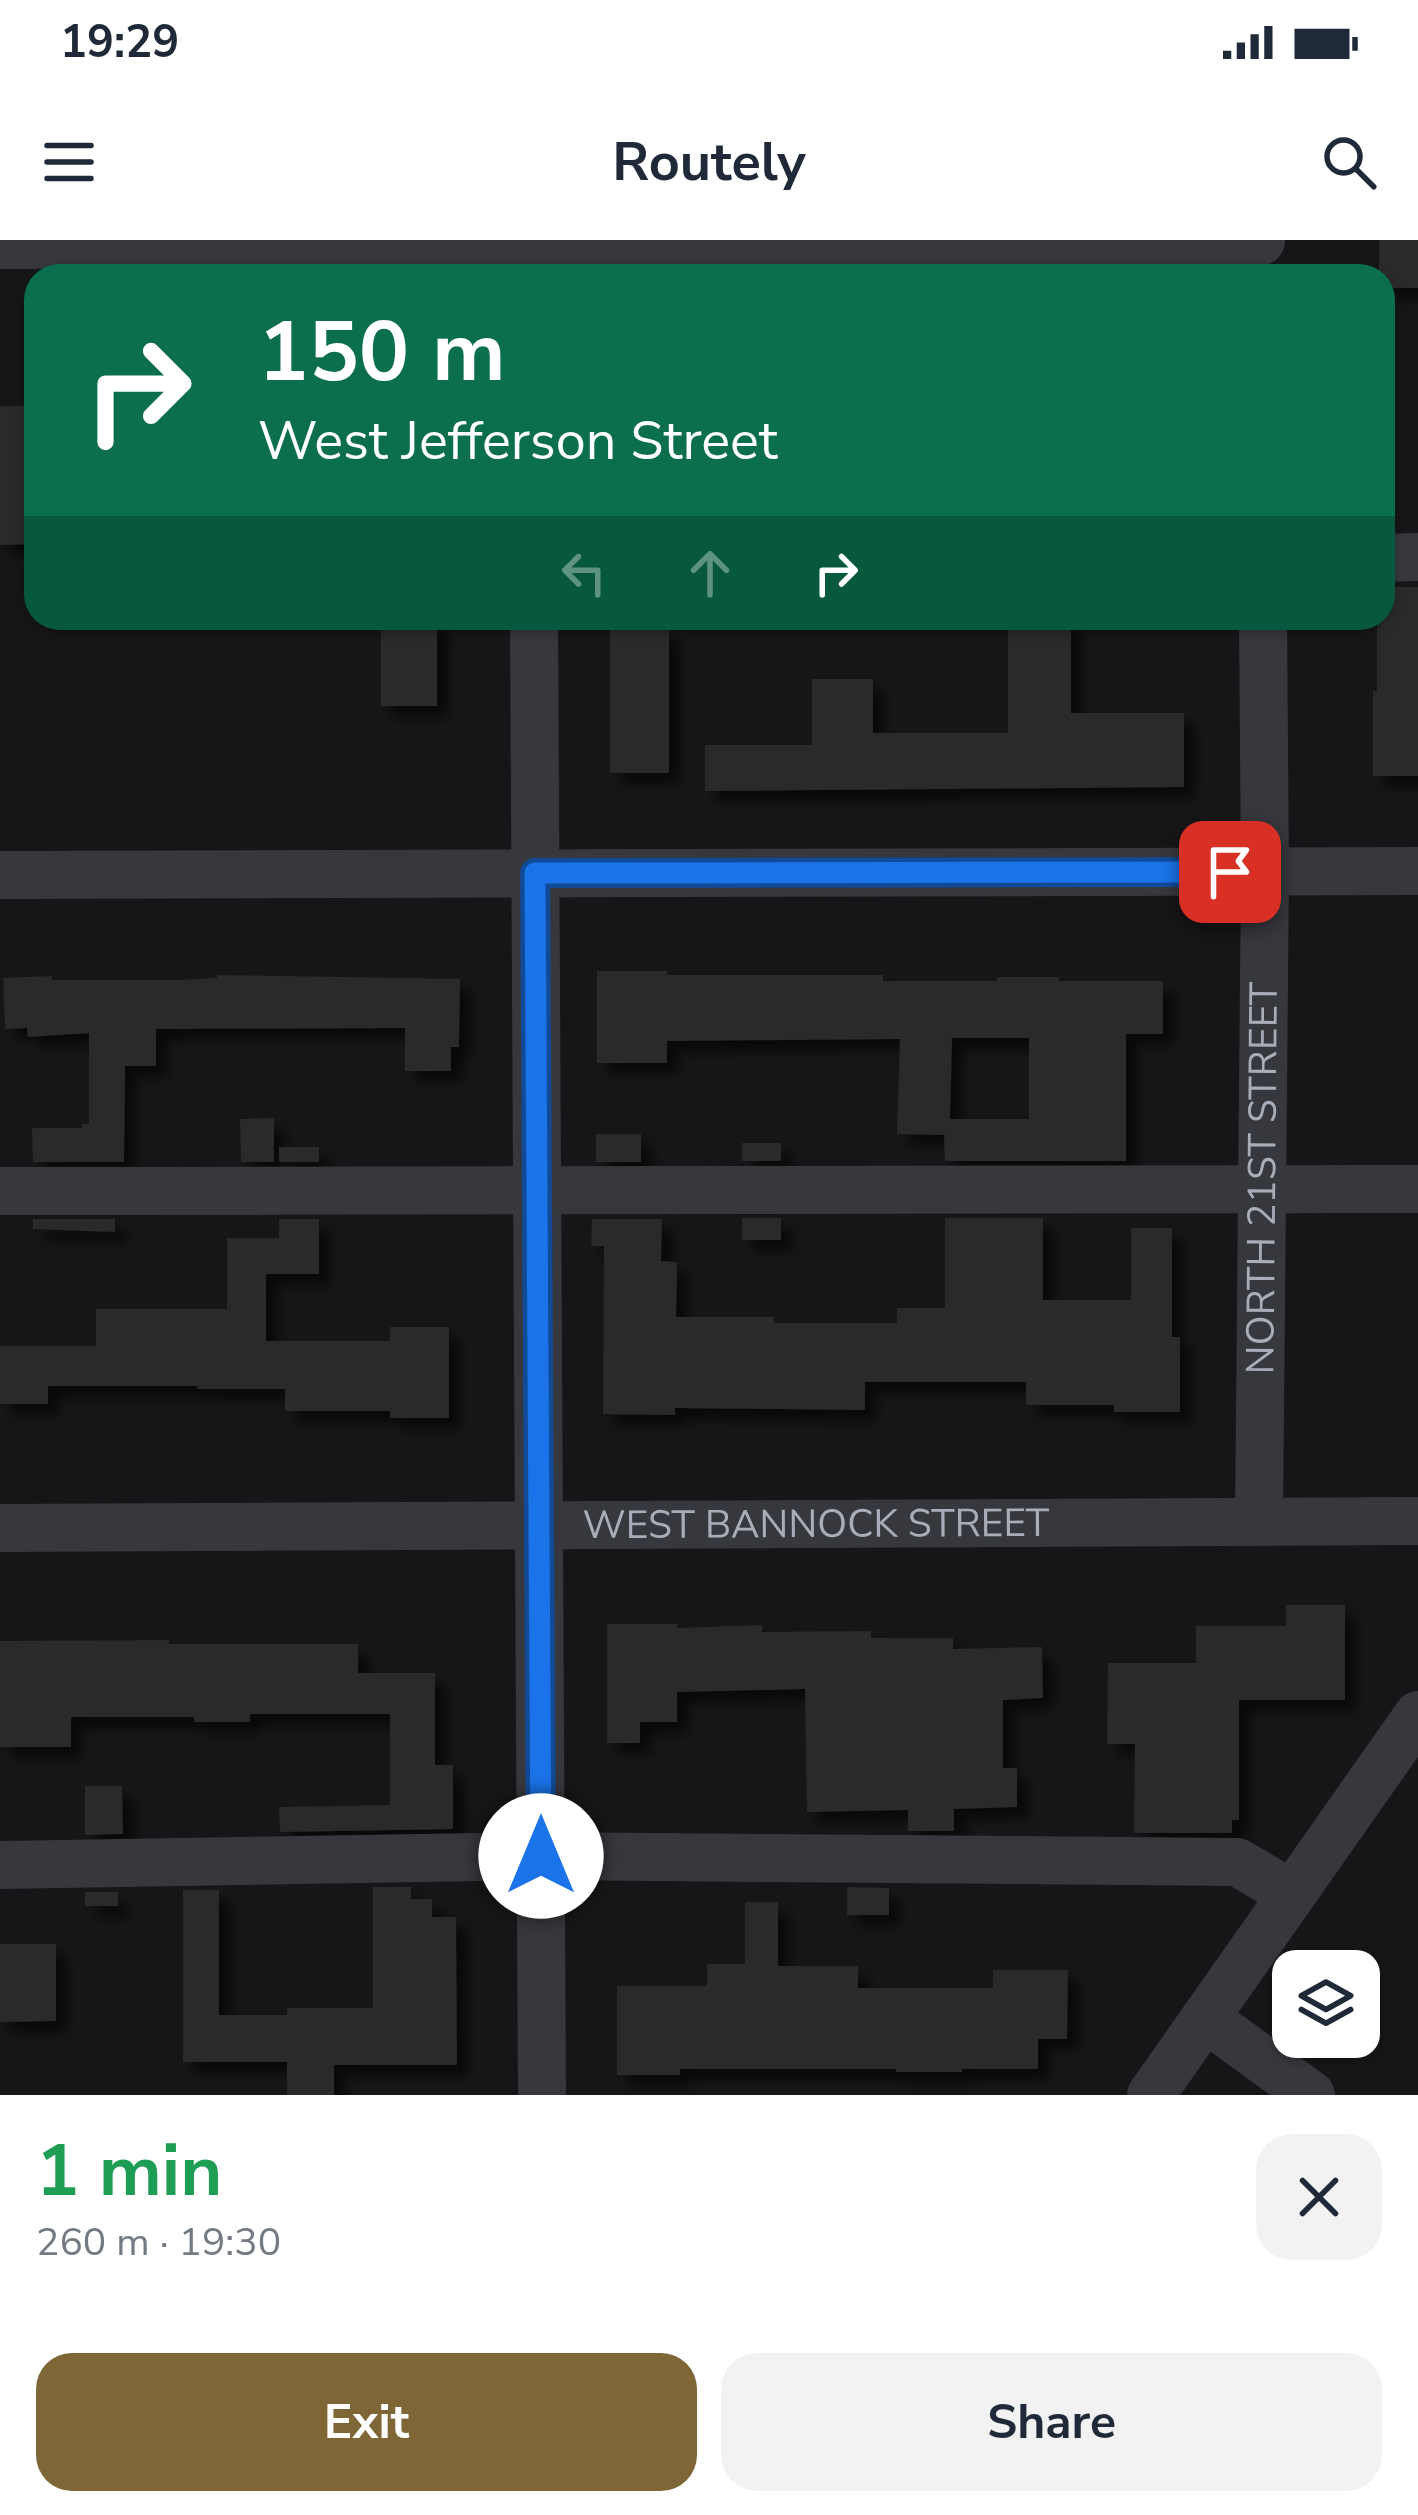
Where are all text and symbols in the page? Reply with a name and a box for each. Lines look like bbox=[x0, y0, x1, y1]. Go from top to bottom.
text: 19:29 bbox=[60, 12, 179, 73]
text: Routely bbox=[612, 125, 806, 199]
icon: menu bbox=[36, 129, 102, 195]
icon: search bbox=[1316, 129, 1382, 195]
text: 150 m bbox=[258, 295, 506, 410]
icon: right bbox=[60, 312, 216, 468]
text: West Jefferson Street bbox=[258, 404, 778, 478]
icon: left bbox=[551, 540, 617, 606]
icon: ahead bbox=[677, 540, 743, 606]
icon: right bbox=[803, 540, 869, 606]
pin bbox=[1179, 821, 1281, 923]
icon: arrive bbox=[1197, 839, 1263, 905]
street label: NORTH 21ST STREET bbox=[1234, 981, 1290, 1375]
street label: WEST BANNOCK STREET bbox=[583, 1496, 1050, 1552]
position arrow bbox=[478, 1793, 604, 1919]
map controls bbox=[1272, 1950, 1380, 2058]
button: layers bbox=[1272, 1950, 1380, 2058]
text: 1 min bbox=[36, 2122, 222, 2220]
button: close bbox=[1256, 2134, 1382, 2260]
text: 260 m · 19:30 bbox=[36, 2216, 281, 2269]
button: Exit bbox=[36, 2353, 697, 2491]
button: Share bbox=[721, 2353, 1382, 2491]

